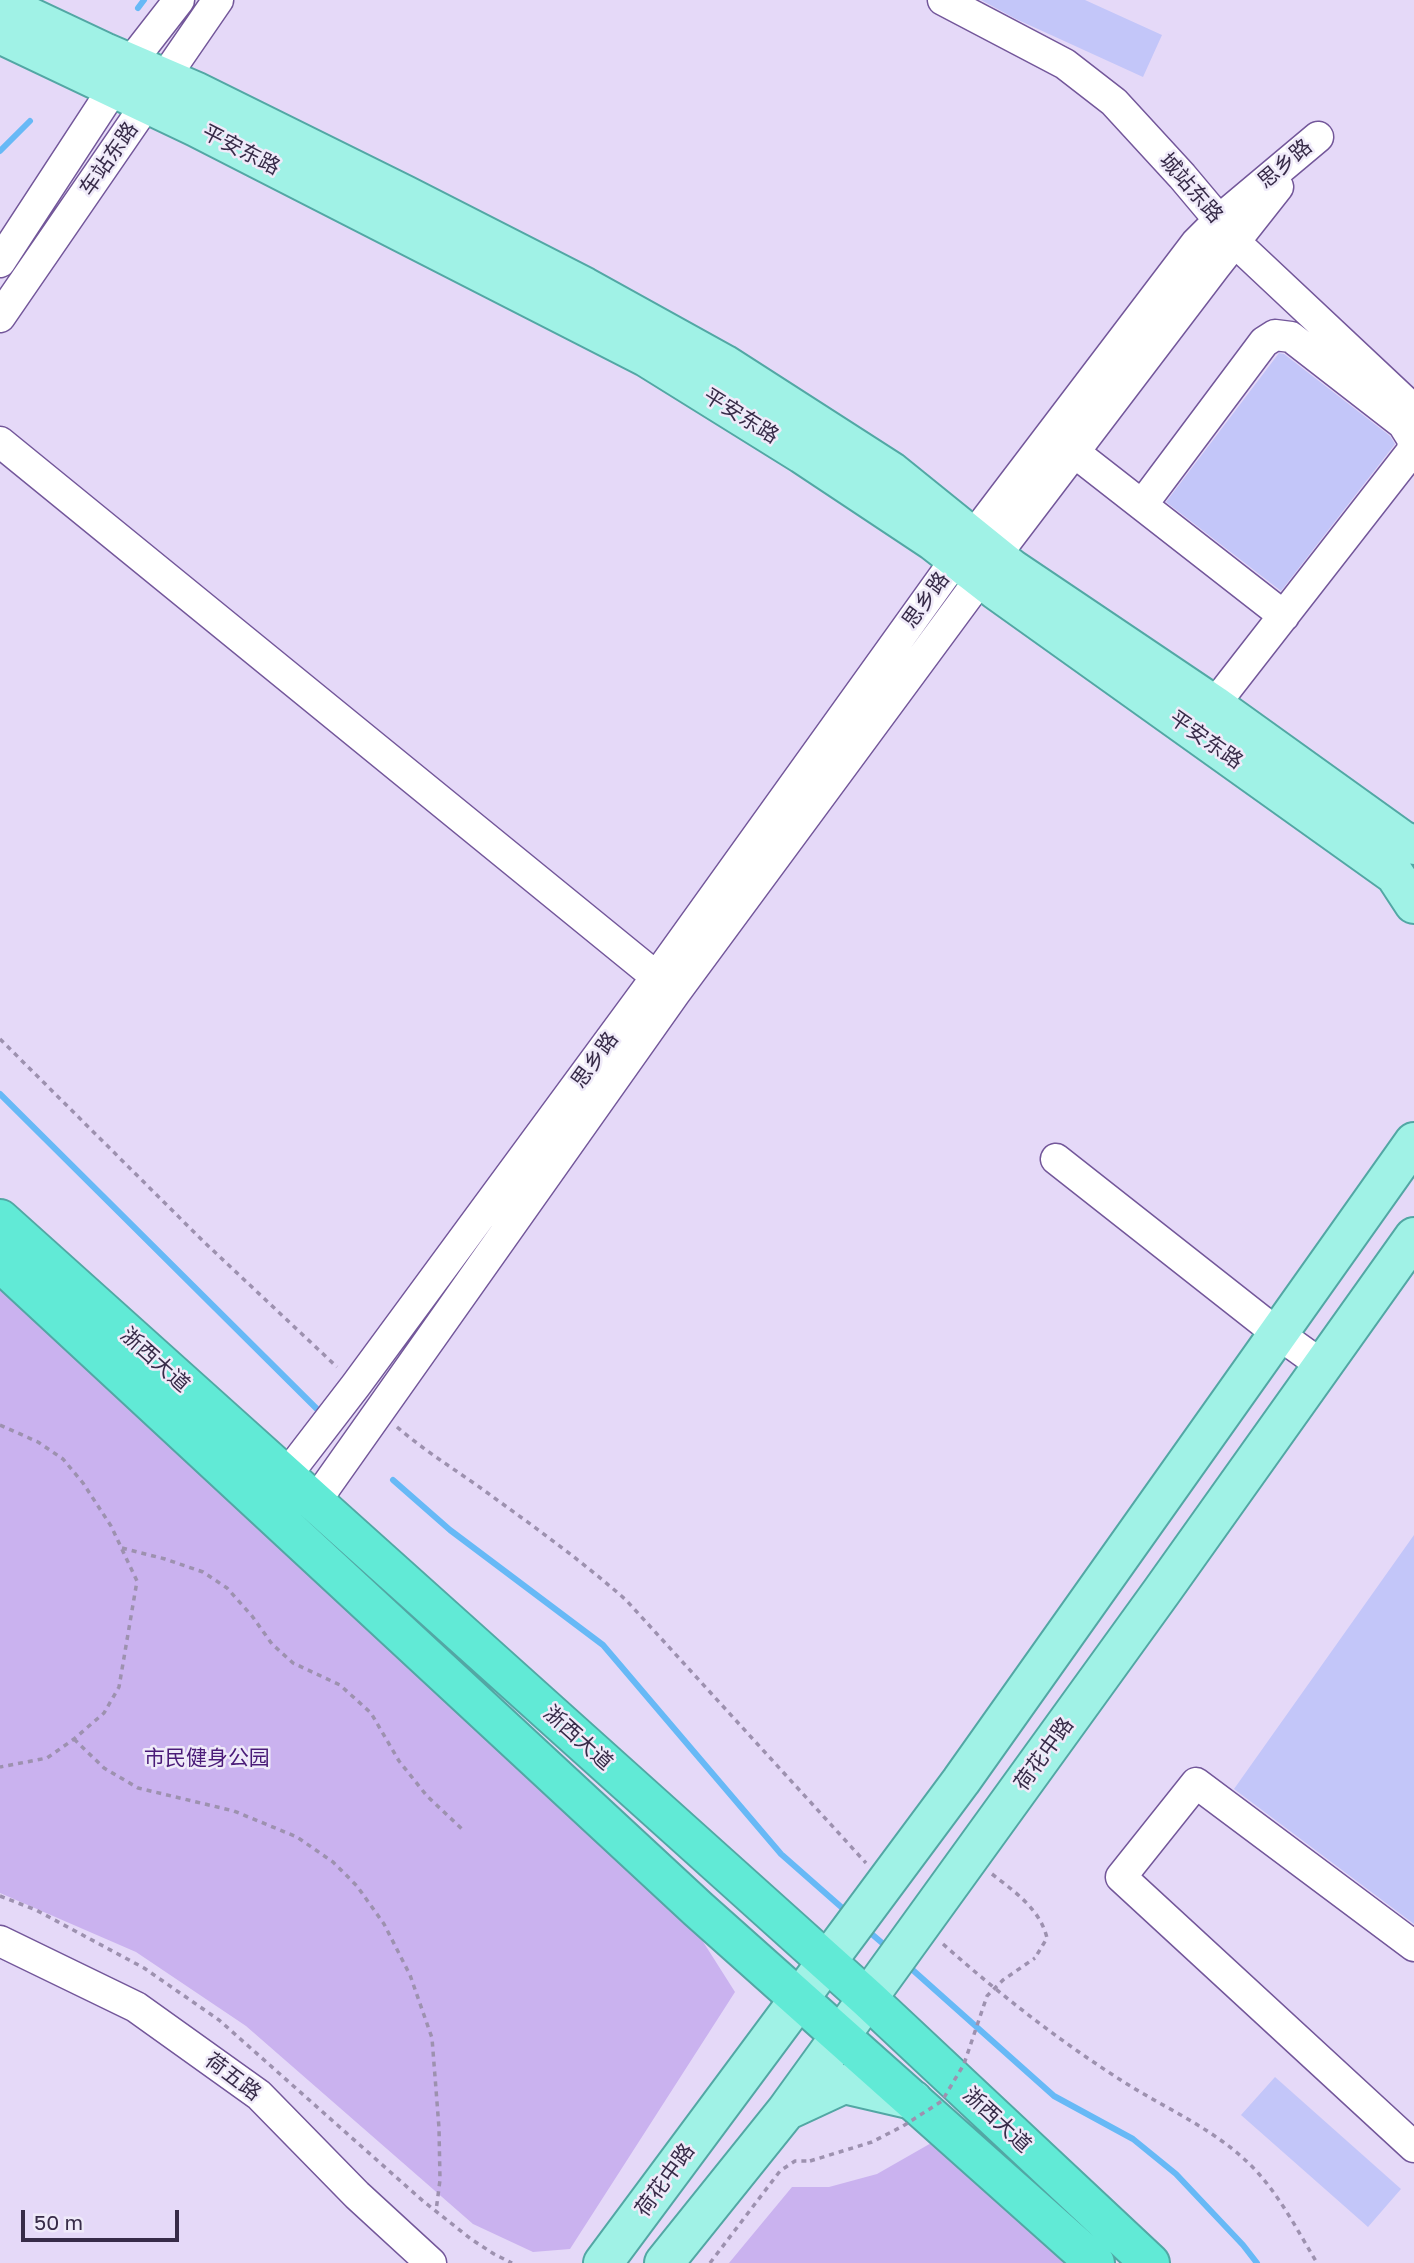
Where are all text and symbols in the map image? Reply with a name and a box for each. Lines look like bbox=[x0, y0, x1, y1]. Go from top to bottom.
street label: 车站东路 bbox=[75, 117, 143, 201]
street label: 平安东路 bbox=[198, 120, 284, 180]
street label: 思乡路 bbox=[1253, 134, 1317, 194]
street label: 城站东路 bbox=[1154, 148, 1228, 228]
street label: 平安东路 bbox=[699, 383, 783, 449]
street label: 思乡路 bbox=[897, 567, 955, 633]
street label: 平安东路 bbox=[1164, 706, 1248, 774]
street label: 思乡路 bbox=[566, 1027, 624, 1093]
street label: 浙西大道 bbox=[115, 1323, 195, 1397]
street label: 浙西大道 bbox=[538, 1701, 618, 1775]
street label: 荷花中路 bbox=[1009, 1713, 1079, 1795]
park label: 市民健身公园 bbox=[144, 1745, 270, 1771]
street label: 荷五路 bbox=[200, 2048, 266, 2106]
street label: 浙西大道 bbox=[958, 2082, 1036, 2158]
street label: 荷花中路 bbox=[630, 2139, 700, 2221]
scale bar bbox=[24, 2196, 182, 2240]
text: 50 m bbox=[34, 2209, 83, 2235]

